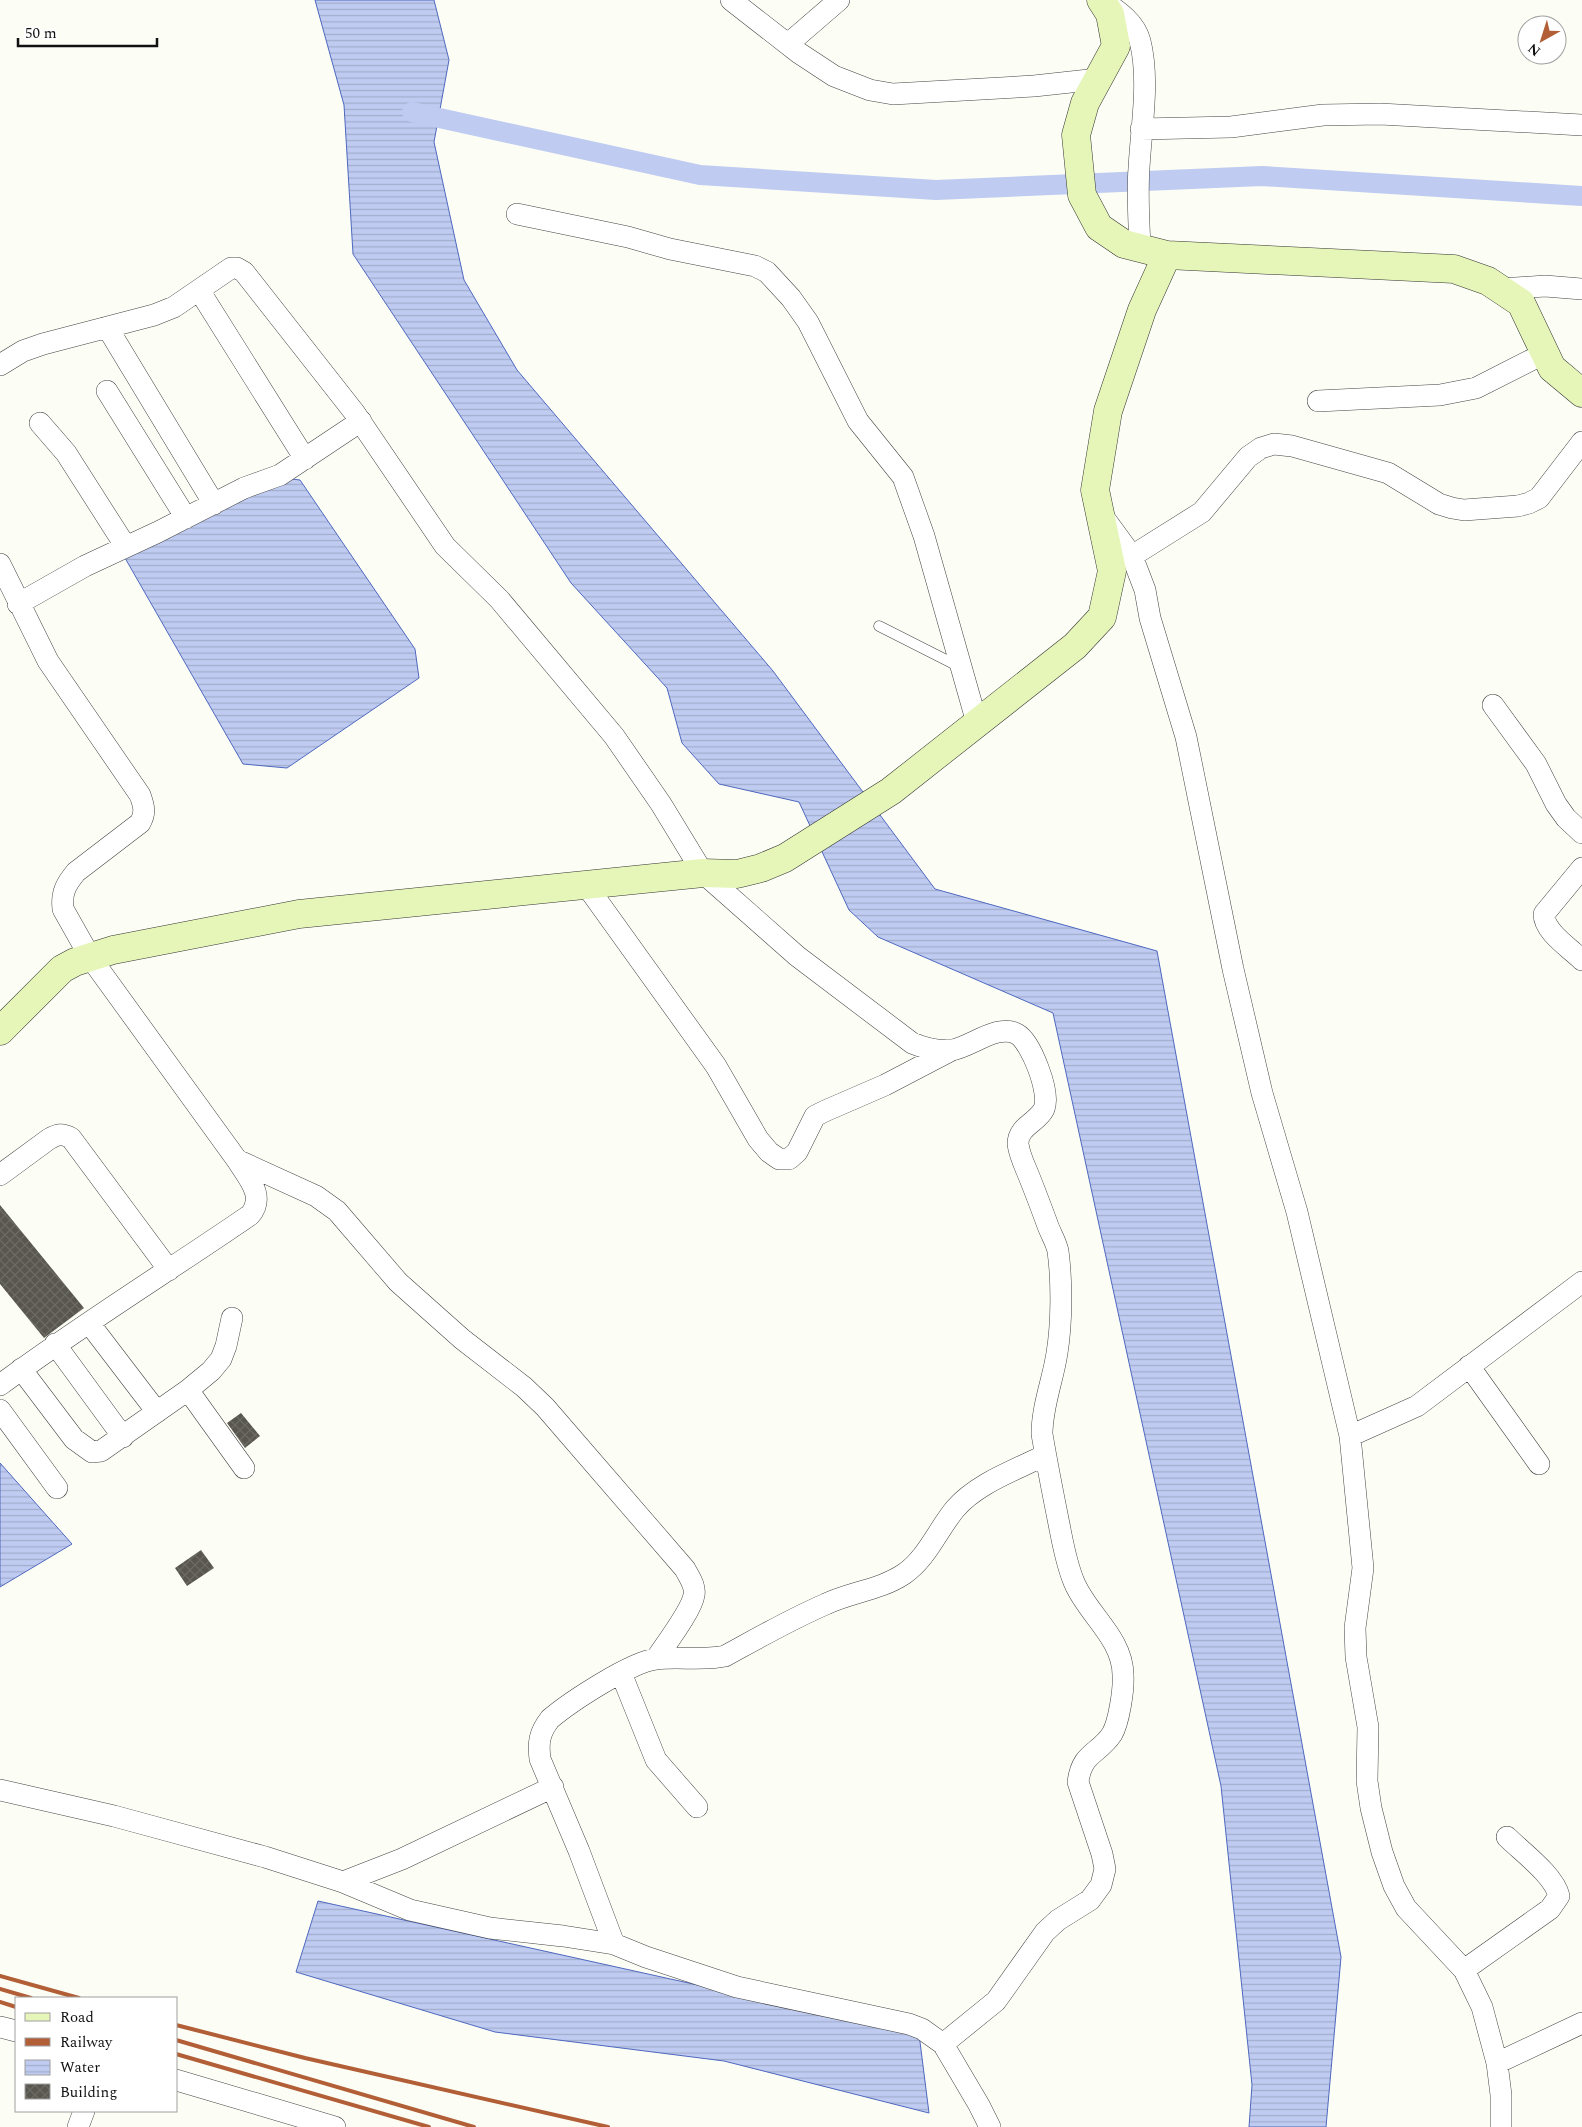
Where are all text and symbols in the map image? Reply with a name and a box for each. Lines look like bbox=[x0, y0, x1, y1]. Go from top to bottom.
scale bar bbox=[18, 15, 156, 47]
north arrow bbox=[1517, 15, 1567, 65]
text: 50 m bbox=[25, 22, 57, 45]
text: N bbox=[1523, 38, 1545, 61]
legend bbox=[15, 1997, 178, 2112]
text: Road bbox=[60, 2006, 94, 2029]
text: Railway bbox=[60, 2031, 113, 2054]
text: Water bbox=[60, 2056, 100, 2079]
text: Building bbox=[60, 2081, 117, 2104]

